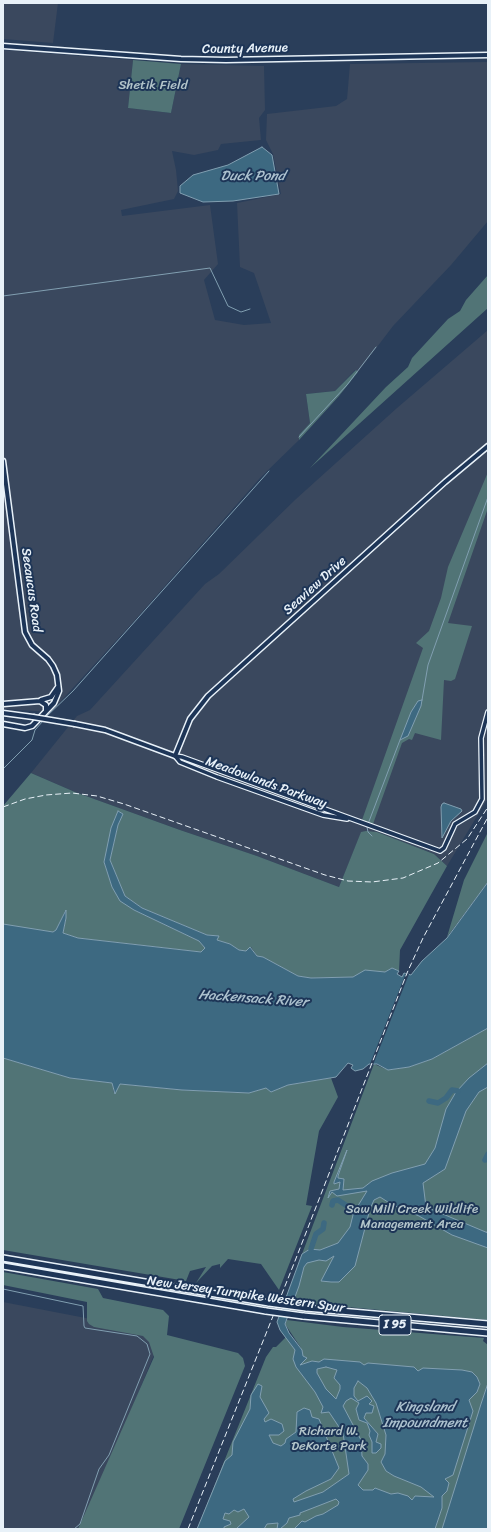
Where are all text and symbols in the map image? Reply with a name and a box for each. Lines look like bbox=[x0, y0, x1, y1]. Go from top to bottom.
street label: County Avenue bbox=[202, 40, 288, 58]
park label: Shetik Field bbox=[118, 78, 188, 94]
water label: Duck Pond bbox=[221, 168, 285, 184]
street label: Secaucus Road bbox=[17, 547, 45, 633]
street label: Seaview Drive bbox=[280, 554, 350, 618]
street label: Meadowlands Parkway bbox=[203, 754, 329, 812]
water label: Hackensack River bbox=[198, 987, 308, 1011]
park label: Saw Mill Creek Wildlife Management Area bbox=[346, 1202, 478, 1233]
street label: New Jersey Turnpike Western Spur bbox=[146, 1273, 346, 1317]
road number: I 95 bbox=[379, 1315, 411, 1335]
water label: Kingsland Impoundment bbox=[383, 1399, 467, 1432]
park label: Richard W. DeKorte Park bbox=[291, 1424, 367, 1455]

